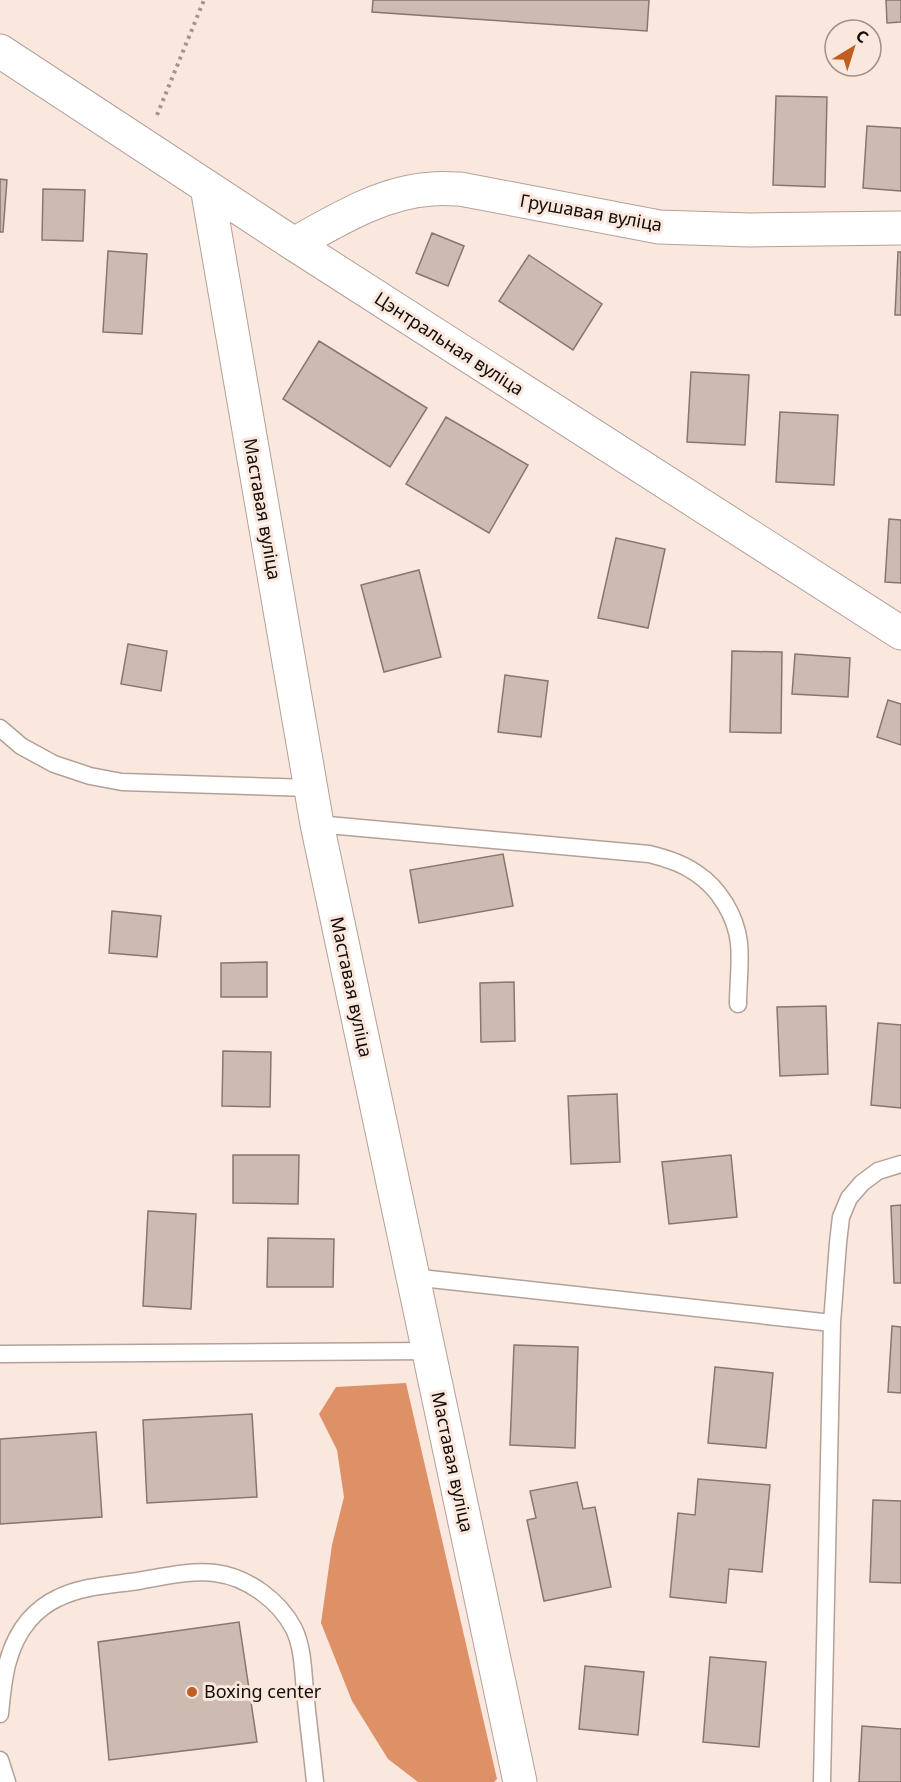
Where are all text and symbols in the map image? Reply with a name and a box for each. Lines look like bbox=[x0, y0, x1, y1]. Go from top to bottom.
north arrow bbox=[823, 18, 883, 78]
text: С bbox=[851, 24, 873, 48]
street label: Грушавая вуліца bbox=[518, 188, 664, 236]
street label: Цэнтральная вуліца bbox=[370, 286, 529, 400]
street label: Маставая вуліца bbox=[239, 436, 287, 581]
street label: Маставая вуліца bbox=[325, 914, 379, 1059]
street label: Маставая вуліца bbox=[426, 1389, 480, 1534]
place label: Boxing center bbox=[204, 1679, 322, 1703]
marker: Boxing center bbox=[185, 1685, 199, 1699]

